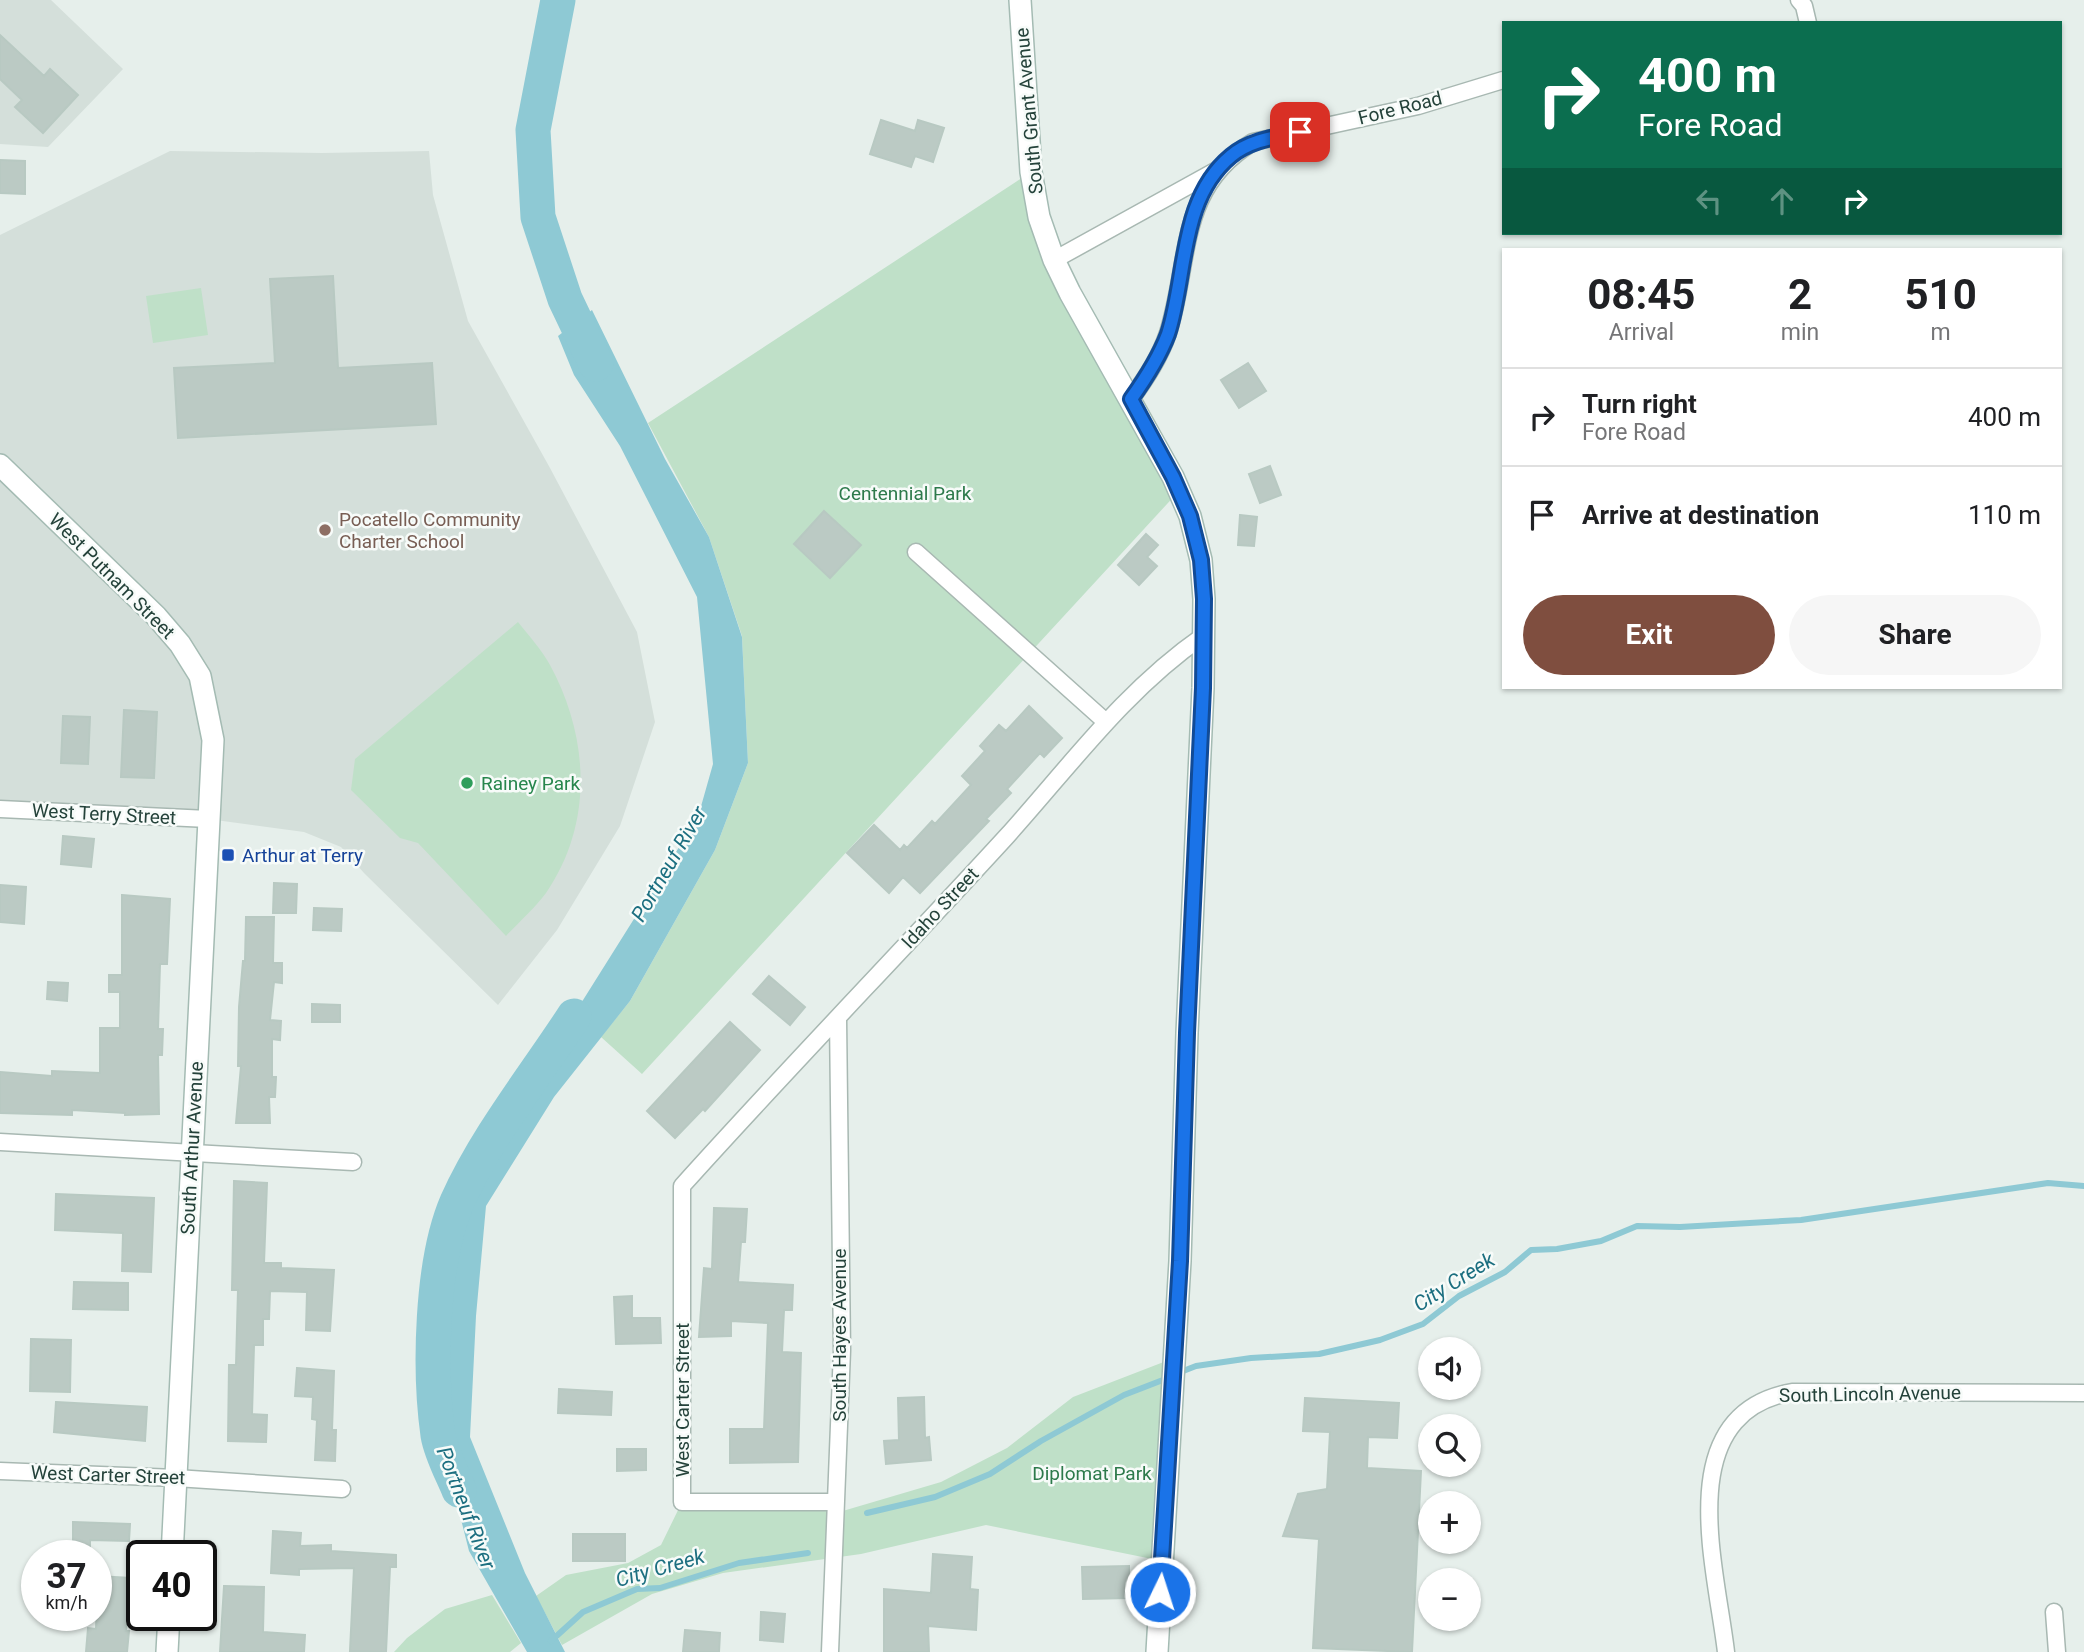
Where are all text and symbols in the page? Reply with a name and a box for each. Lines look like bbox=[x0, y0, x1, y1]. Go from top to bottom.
street label: South Grant Avenue bbox=[1010, 27, 1048, 195]
text: 400 m bbox=[1638, 47, 1777, 104]
icon: right bbox=[1523, 49, 1614, 140]
street label: Fore Road bbox=[1356, 86, 1444, 130]
pin bbox=[1270, 102, 1330, 162]
text: Fore Road bbox=[1638, 106, 1782, 144]
icon: arrive bbox=[1281, 113, 1319, 151]
icon: left bbox=[1690, 182, 1728, 220]
icon: ahead bbox=[1763, 182, 1801, 220]
icon: right bbox=[1836, 182, 1874, 220]
text: 08:45 bbox=[1587, 270, 1695, 319]
text: 2 bbox=[1788, 270, 1812, 319]
text: 510 bbox=[1904, 270, 1977, 319]
text: Arrival bbox=[1609, 319, 1674, 346]
text: min bbox=[1781, 319, 1819, 346]
text: m bbox=[1931, 319, 1951, 346]
text: Turn right bbox=[1582, 389, 1697, 419]
icon: right bbox=[1523, 398, 1561, 436]
text: 400 m bbox=[1968, 402, 2041, 432]
text: Fore Road bbox=[1582, 419, 1686, 446]
park label: Centennial Park bbox=[839, 482, 972, 505]
icon: arrive bbox=[1523, 496, 1561, 534]
text: Arrive at destination bbox=[1582, 500, 1819, 530]
text: 110 m bbox=[1968, 500, 2041, 530]
street label: West Putnam Street bbox=[44, 508, 180, 644]
place label: Pocatello Community Charter School bbox=[339, 508, 520, 553]
marker: Pocatello Community Charter School bbox=[317, 522, 333, 538]
button: Exit bbox=[1523, 595, 1775, 675]
button: Share bbox=[1789, 595, 2041, 675]
place label: Rainey Park bbox=[481, 772, 580, 795]
marker: Rainey Park bbox=[459, 775, 475, 791]
street label: West Terry Street bbox=[31, 799, 177, 829]
water label: Portneuf River bbox=[626, 801, 712, 926]
place label: Arthur at Terry bbox=[242, 844, 363, 867]
marker: Arthur at Terry bbox=[220, 847, 236, 863]
street label: Idaho Street bbox=[897, 863, 983, 953]
street label: South Arthur Avenue bbox=[176, 1061, 208, 1235]
water label: City Creek bbox=[1409, 1247, 1500, 1316]
street label: South Hayes Avenue bbox=[828, 1248, 851, 1422]
street label: West Carter Street bbox=[671, 1323, 694, 1477]
map controls bbox=[1418, 1337, 1481, 1631]
button: sound bbox=[1418, 1337, 1481, 1400]
street label: South Lincoln Avenue bbox=[1779, 1381, 1961, 1407]
button: search bbox=[1418, 1414, 1481, 1477]
water label: Portneuf River bbox=[432, 1444, 501, 1573]
street label: West Carter Street bbox=[30, 1461, 186, 1489]
park label: Diplomat Park bbox=[1032, 1462, 1152, 1485]
button: + bbox=[1418, 1491, 1481, 1554]
speed limit sign: 40 bbox=[126, 1540, 217, 1631]
water label: City Creek bbox=[613, 1544, 708, 1592]
position arrow bbox=[1123, 1555, 1197, 1629]
text: 37 bbox=[46, 1556, 87, 1597]
button: − bbox=[1418, 1568, 1481, 1631]
text: km/h bbox=[45, 1592, 88, 1613]

